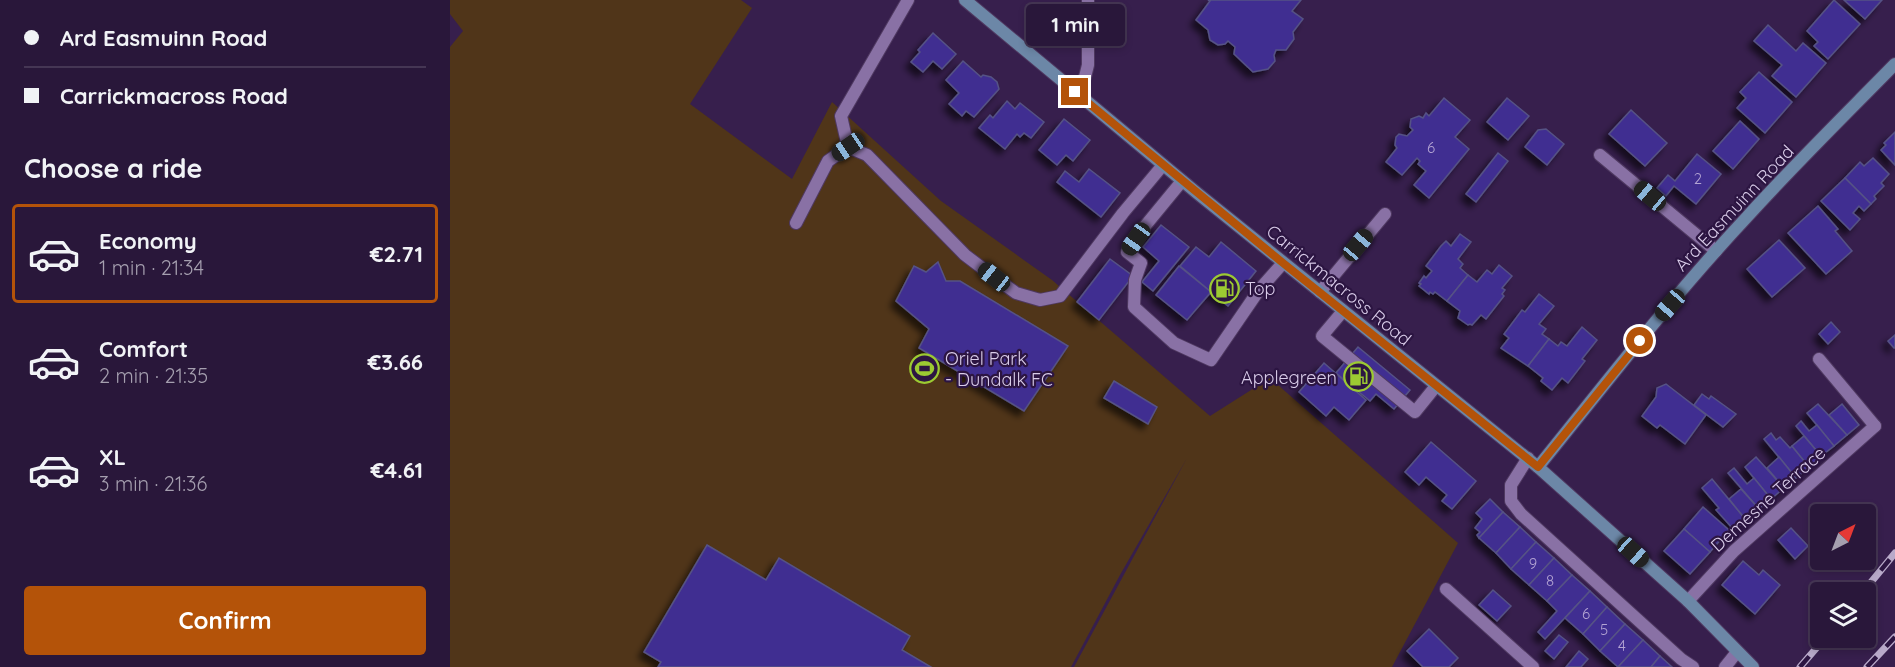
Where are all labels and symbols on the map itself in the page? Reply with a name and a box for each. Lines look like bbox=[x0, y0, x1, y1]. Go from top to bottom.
callout: 1 min bbox=[1026, 5, 1124, 47]
route end bbox=[1061, 78, 1088, 105]
car bbox=[828, 129, 868, 165]
house number: 6 bbox=[1427, 138, 1435, 157]
street label: Ard Easmuinn Road bbox=[1670, 140, 1798, 276]
house number: 2 bbox=[1694, 169, 1702, 188]
car bbox=[1630, 178, 1670, 214]
car bbox=[1118, 219, 1154, 259]
street label: Carrickmacross Road bbox=[1262, 219, 1416, 351]
car bbox=[1340, 225, 1376, 265]
car bbox=[974, 259, 1014, 295]
fuel station icon: Top bbox=[1208, 272, 1240, 304]
place label: Top bbox=[1245, 277, 1276, 300]
car bbox=[1651, 286, 1689, 324]
route start bbox=[1626, 327, 1653, 354]
place label: Oriel Park - Dundalk FC bbox=[945, 347, 1053, 391]
sports icon: Oriel Park - Dundalk FC bbox=[908, 352, 940, 384]
fuel station icon: Applegreen bbox=[1342, 361, 1374, 393]
place label: Applegreen bbox=[1241, 366, 1337, 389]
street label: Demesne Terrace bbox=[1706, 441, 1830, 557]
north arrow bbox=[1810, 504, 1876, 570]
car bbox=[1614, 533, 1652, 571]
house number: 9 bbox=[1529, 554, 1537, 573]
house number: 8 bbox=[1546, 571, 1554, 590]
house number: 6 bbox=[1582, 604, 1590, 623]
house number: 5 bbox=[1600, 620, 1608, 639]
house number: 4 bbox=[1618, 636, 1626, 655]

